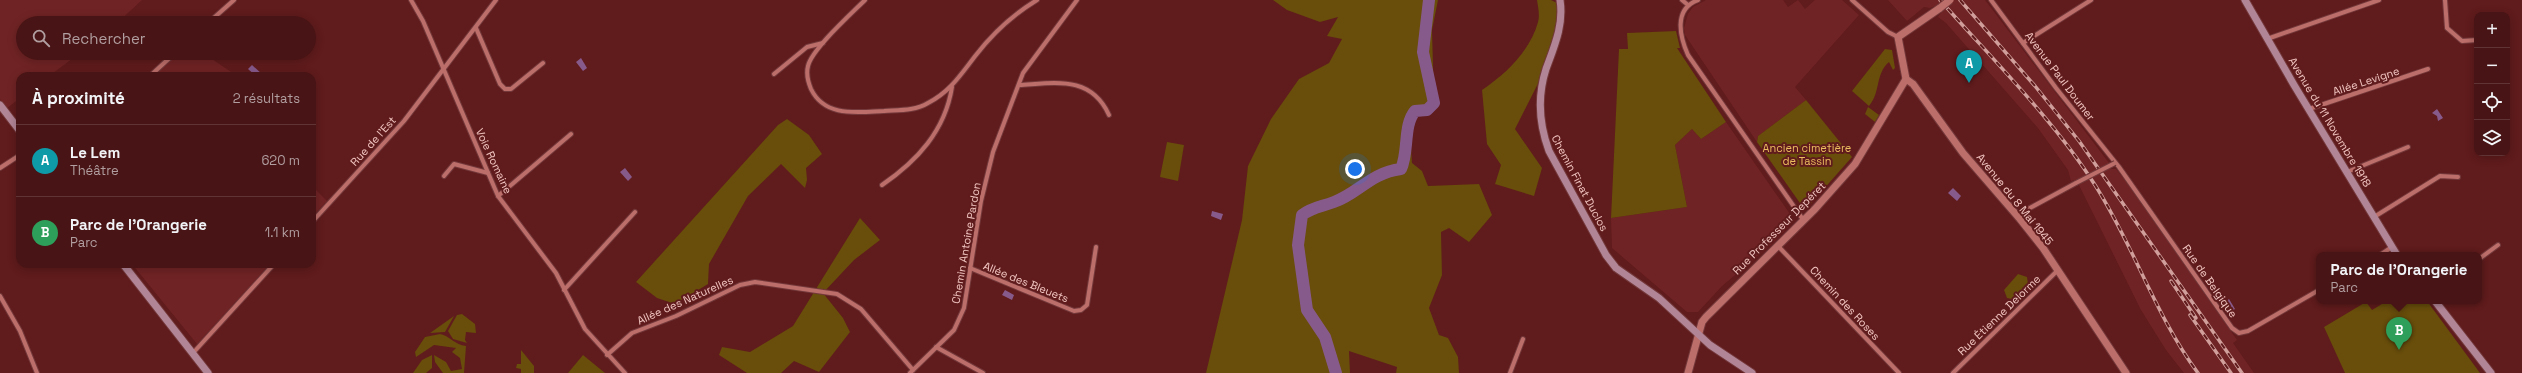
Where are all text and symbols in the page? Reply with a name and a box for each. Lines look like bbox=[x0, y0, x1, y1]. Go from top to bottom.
map controls bbox=[2474, 12, 2510, 156]
button: + bbox=[2474, 12, 2510, 48]
search box bbox=[16, 16, 316, 60]
icon: search bbox=[30, 27, 52, 49]
text: Rechercher bbox=[62, 29, 145, 48]
street label: Avenue Paul Doumer bbox=[2022, 29, 2098, 123]
button: − bbox=[2474, 48, 2510, 84]
pin: A bbox=[1956, 50, 1982, 83]
street label: Avenue du 11 Novembre 1918 bbox=[2286, 55, 2374, 190]
street label: Allée Levigne bbox=[2331, 64, 2401, 98]
button: locate bbox=[2474, 84, 2510, 120]
text: À proximité bbox=[32, 87, 125, 109]
text: 2 résultats bbox=[233, 90, 300, 107]
street label: Rue de l'Est bbox=[347, 113, 399, 169]
button: layers bbox=[2474, 120, 2510, 156]
street label: Voie Romaine bbox=[473, 126, 515, 196]
street label: Chemin Finat Duclos bbox=[1549, 132, 1611, 234]
park label: Ancien cimetière de Tassin bbox=[1763, 141, 1851, 168]
text: Le Lem bbox=[70, 143, 120, 162]
street label: Avenue du 8 Mai 1945 bbox=[1974, 150, 2057, 248]
text: A bbox=[41, 152, 49, 169]
text: 620 m bbox=[261, 152, 300, 169]
your location bbox=[1345, 159, 1365, 179]
text: Théâtre bbox=[70, 162, 119, 179]
street label: Rue Professeur Depéret bbox=[1730, 179, 1828, 277]
street label: Chemin Antoine Pardon bbox=[948, 181, 984, 305]
text: Parc de l'Orangerie bbox=[70, 215, 207, 234]
text: B bbox=[41, 224, 49, 241]
text: 1.1 km bbox=[265, 224, 300, 241]
text: Parc bbox=[70, 234, 98, 251]
street label: Rue de Belgique bbox=[2180, 242, 2240, 320]
popup bbox=[2316, 252, 2482, 304]
street label: Allée des Bleuets bbox=[981, 259, 1071, 306]
text: Parc de l'Orangerie bbox=[2331, 260, 2467, 279]
street label: Chemin des Roses bbox=[1807, 263, 1883, 343]
street label: Allée des Naturelles bbox=[635, 272, 735, 327]
street label: Rue Étienne Delorme bbox=[1955, 272, 2043, 358]
text: Parc bbox=[2331, 279, 2358, 296]
pin: B bbox=[2386, 317, 2412, 350]

